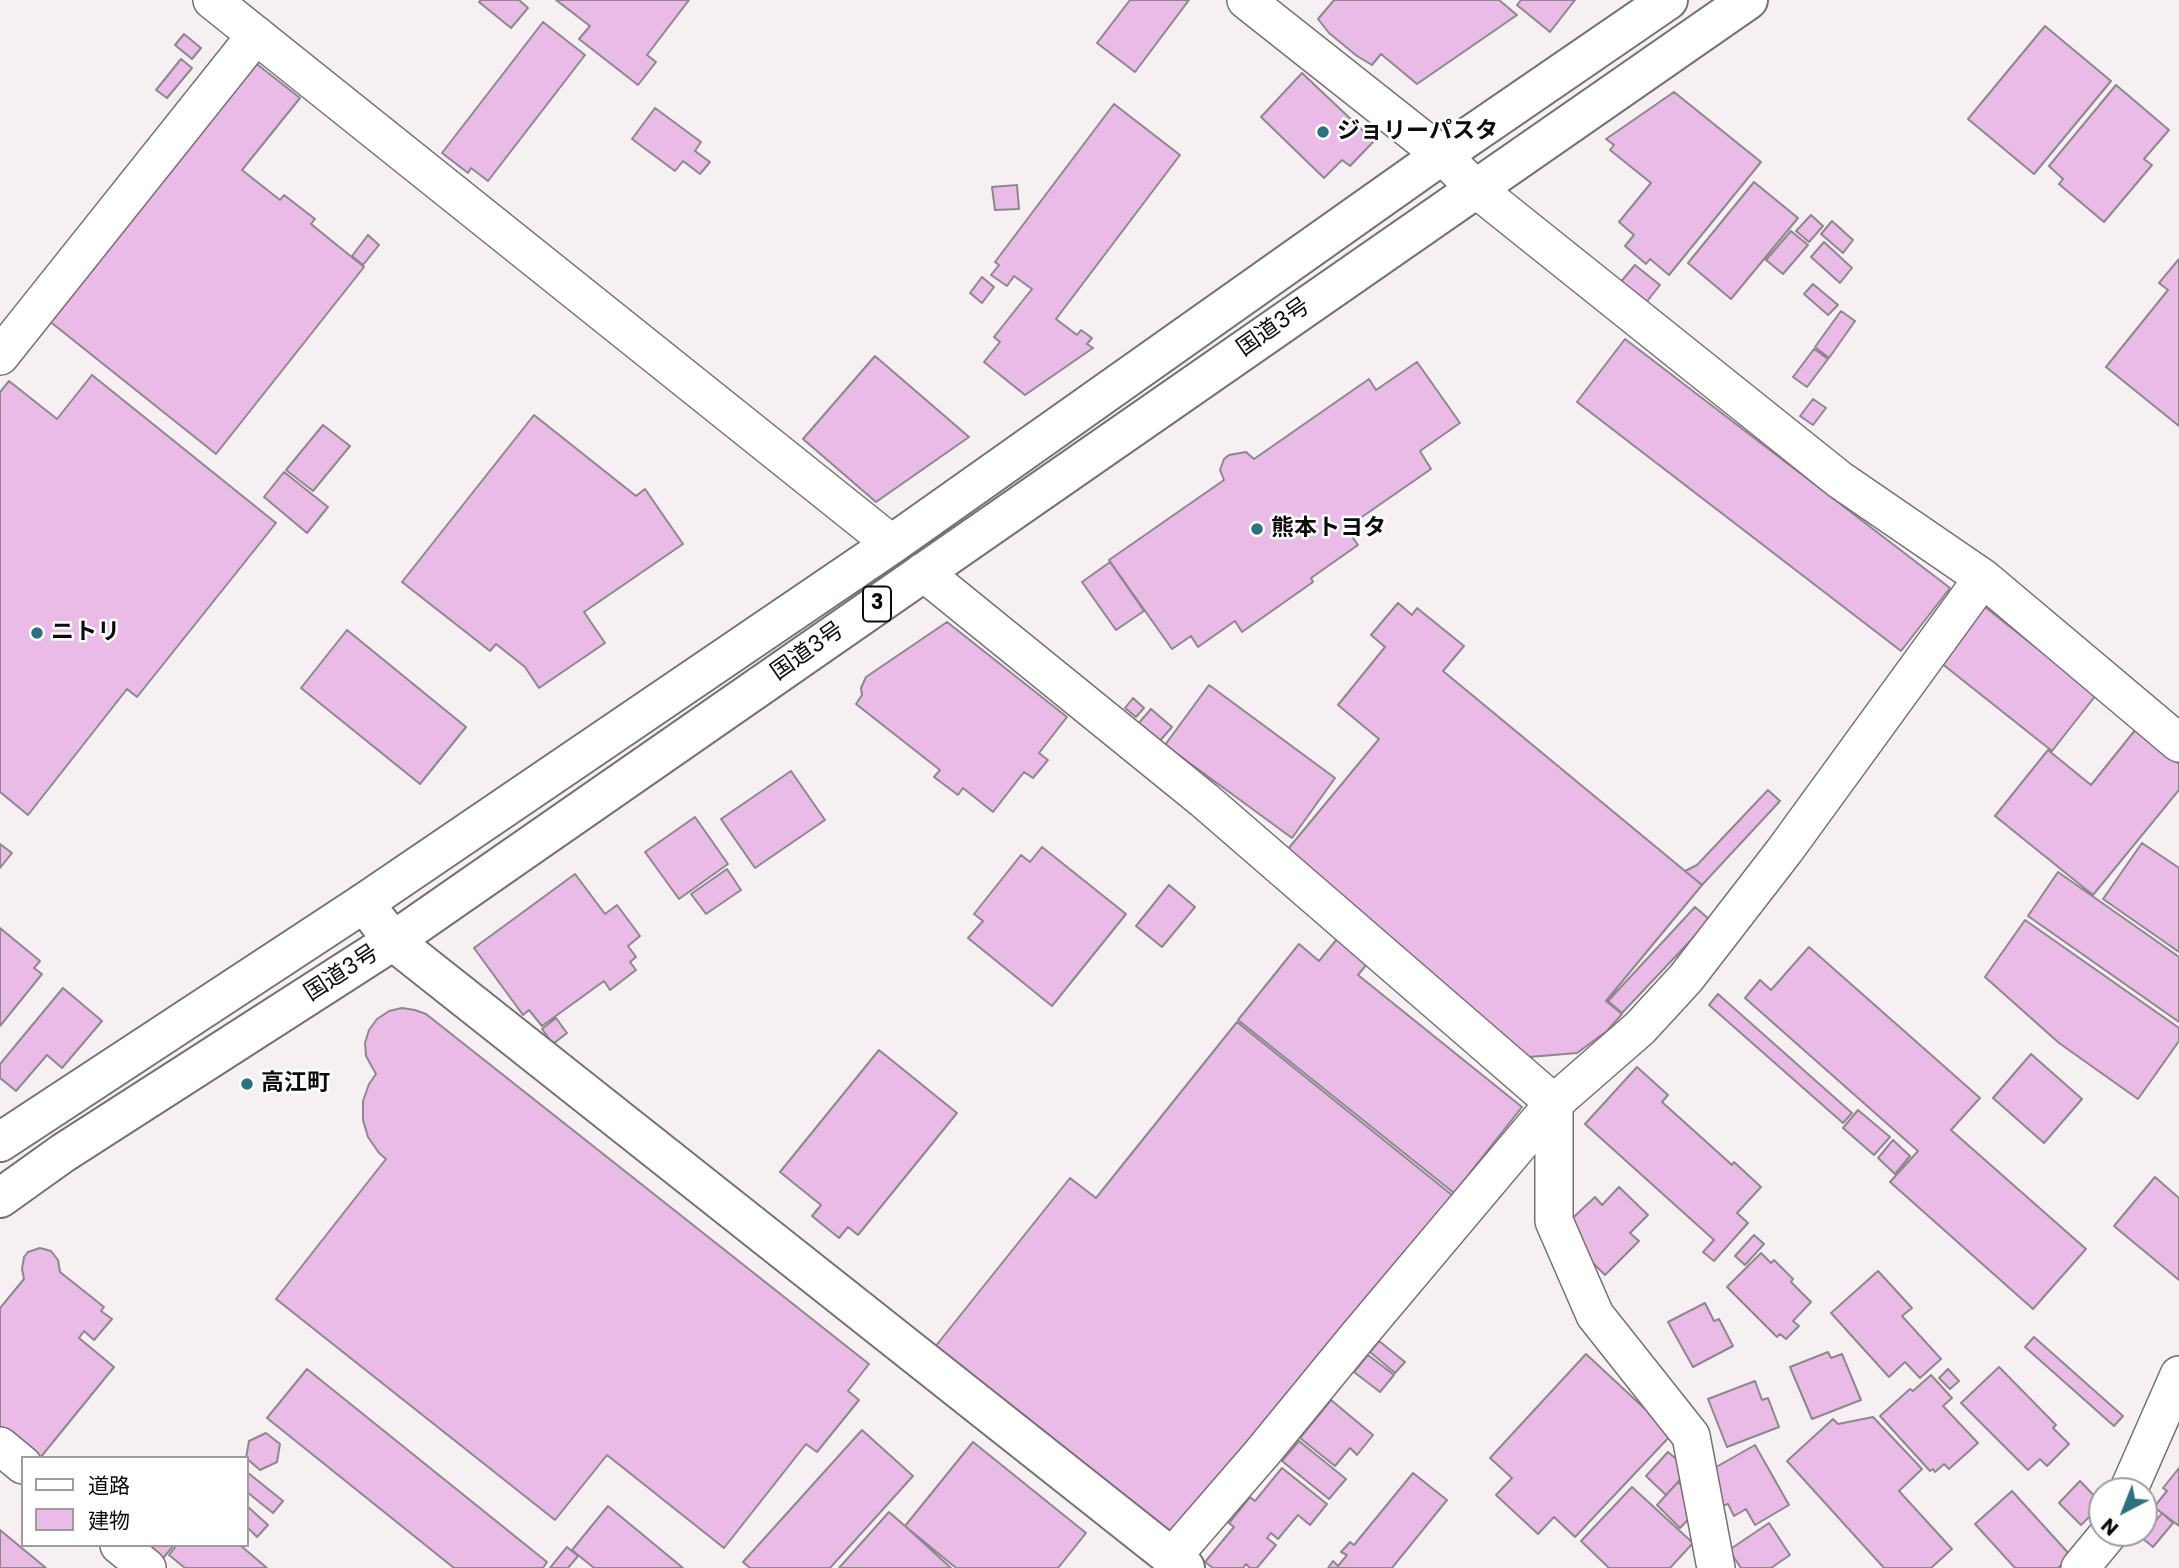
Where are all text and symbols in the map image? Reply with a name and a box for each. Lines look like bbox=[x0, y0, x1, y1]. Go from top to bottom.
place label: ジョリーパスタ bbox=[1337, 118, 1498, 146]
marker: ジョリーパスタ bbox=[1315, 124, 1331, 140]
street label: 国道3号 bbox=[1232, 293, 1316, 363]
place label: 熊本トヨタ bbox=[1271, 515, 1386, 543]
marker: 熊本トヨタ bbox=[1249, 521, 1265, 537]
road number: 3 bbox=[863, 586, 891, 622]
street label: 国道3号 bbox=[766, 617, 850, 687]
place label: ニトリ bbox=[51, 619, 120, 647]
marker: ニトリ bbox=[29, 625, 45, 641]
street label: 国道3号 bbox=[300, 940, 384, 1008]
place label: 高江町 bbox=[261, 1070, 330, 1098]
marker: 高江町 bbox=[239, 1076, 255, 1092]
legend bbox=[21, 1456, 248, 1547]
text: 道路 bbox=[88, 1471, 130, 1500]
north arrow bbox=[2088, 1477, 2158, 1547]
text: 建物 bbox=[88, 1506, 130, 1535]
text: N bbox=[2096, 1512, 2124, 1541]

